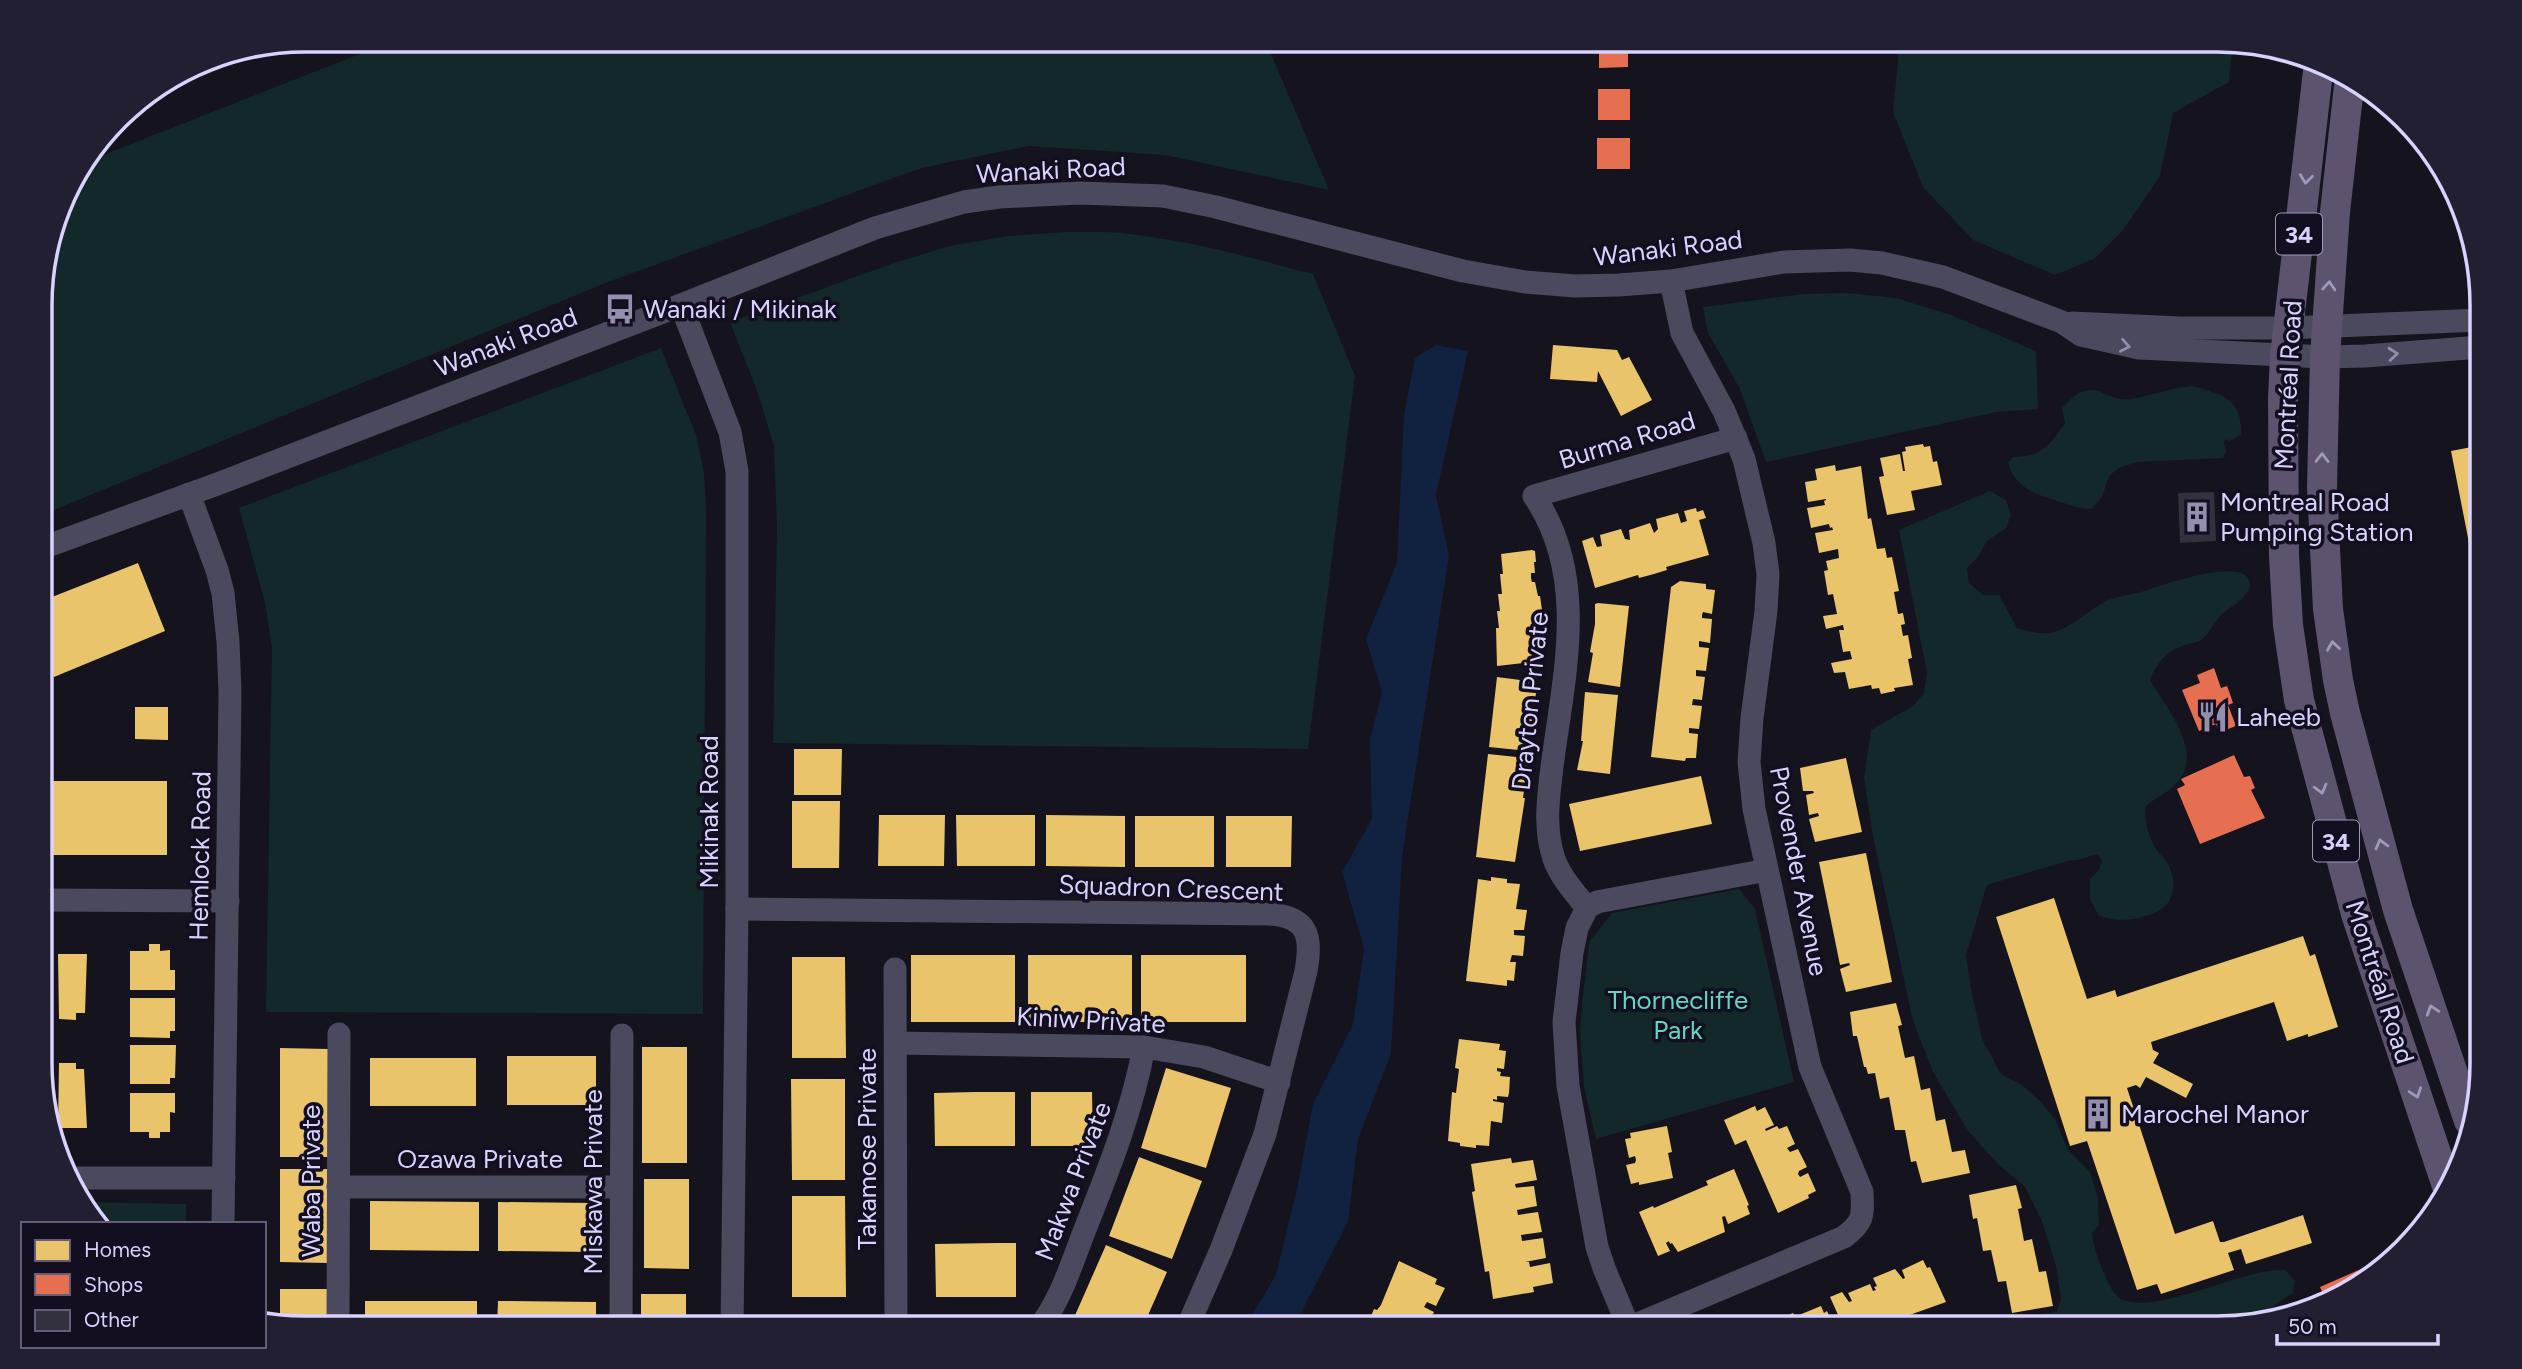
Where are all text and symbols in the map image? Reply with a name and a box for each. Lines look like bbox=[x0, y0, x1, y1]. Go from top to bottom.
street label: Wanaki Road bbox=[975, 150, 1127, 190]
one-way arrow bbox=[2298, 173, 2313, 185]
road number: 34 bbox=[2276, 214, 2322, 255]
street label: Wanaki Road bbox=[1592, 223, 1744, 273]
one-way arrow bbox=[2321, 280, 2336, 291]
bus stop icon: Wanaki / Mikinak bbox=[603, 292, 637, 326]
place label: Wanaki / Mikinak bbox=[643, 293, 837, 325]
street label: Montréal Road bbox=[2268, 299, 2308, 471]
street label: Wanaki Road bbox=[430, 300, 582, 384]
one-way arrow bbox=[2119, 337, 2131, 352]
one-way arrow bbox=[2388, 347, 2399, 362]
street label: Burma Road bbox=[1555, 404, 1699, 476]
one-way arrow bbox=[2314, 452, 2330, 463]
place label: Montreal Road Pumping Station bbox=[2220, 486, 2414, 548]
building icon: Montreal Road Pumping Station bbox=[2180, 500, 2214, 534]
street label: Drayton Private bbox=[1505, 610, 1555, 792]
one-way arrow bbox=[2326, 640, 2341, 652]
restaurant icon: Laheeb bbox=[2196, 700, 2230, 734]
place label: Laheeb bbox=[2236, 701, 2321, 733]
street label: Mikinak Road bbox=[693, 735, 725, 889]
street label: Provender Avenue bbox=[1763, 763, 1835, 979]
street label: Hemlock Road bbox=[183, 771, 217, 941]
one-way arrow bbox=[2313, 783, 2327, 795]
road number: 34 bbox=[2313, 820, 2359, 862]
one-way arrow bbox=[2374, 839, 2389, 851]
street label: Squadron Crescent bbox=[1058, 868, 1284, 908]
street label: Montréal Road bbox=[2339, 896, 2421, 1068]
park label: Thornecliffe Park bbox=[1608, 984, 1748, 1046]
street label: Kiniw Private bbox=[1016, 1000, 1166, 1040]
one-way arrow bbox=[2426, 1005, 2440, 1017]
street label: Takamose Private bbox=[851, 1048, 883, 1250]
one-way arrow bbox=[2408, 1087, 2422, 1099]
street label: Miskawa Private bbox=[577, 1089, 609, 1275]
street label: Makwa Private bbox=[1028, 1097, 1118, 1265]
building icon: Marochel Manor bbox=[2081, 1097, 2115, 1131]
place label: Marochel Manor bbox=[2121, 1098, 2309, 1130]
street label: Waba Private bbox=[295, 1105, 327, 1257]
street label: Ozawa Private bbox=[397, 1143, 563, 1175]
legend bbox=[21, 1222, 266, 1348]
text: Homes bbox=[84, 1237, 151, 1262]
text: Shops bbox=[84, 1272, 143, 1297]
scale bar bbox=[2277, 1302, 2438, 1346]
text: Other bbox=[84, 1307, 139, 1332]
text: 50 m bbox=[2288, 1314, 2337, 1339]

